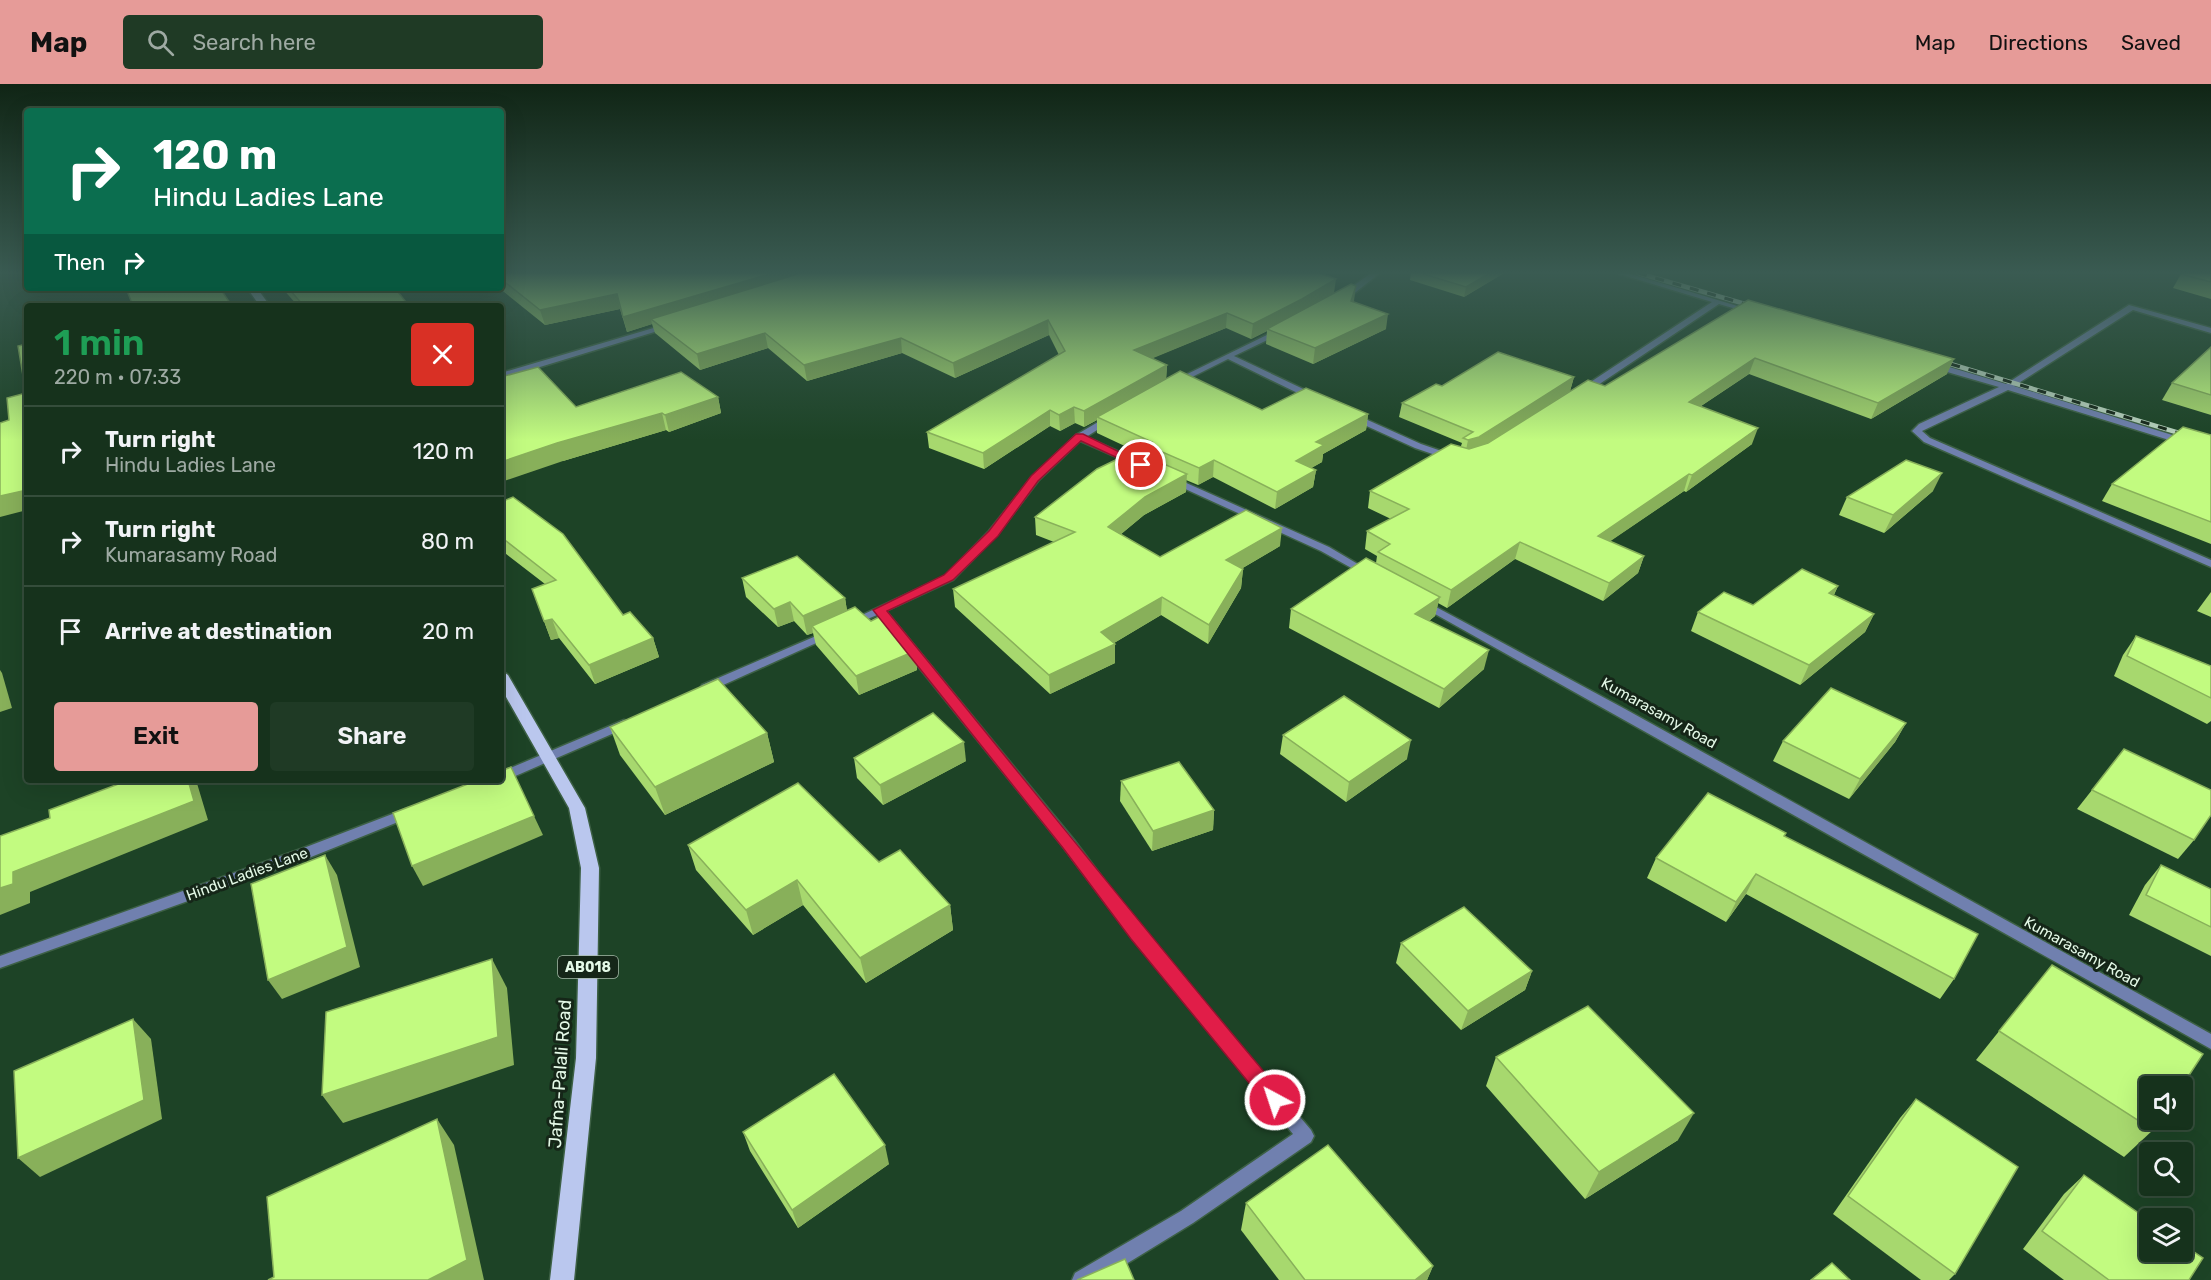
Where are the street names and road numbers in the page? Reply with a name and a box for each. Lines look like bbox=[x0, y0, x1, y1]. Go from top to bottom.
street label: Kumarasamy Road bbox=[1598, 674, 1720, 752]
street label: Hindu Ladies Lane bbox=[184, 844, 310, 904]
street label: Kumarasamy Road bbox=[2021, 913, 2143, 991]
road number: AB018 bbox=[558, 956, 618, 978]
street label: Jafna-Palali Road bbox=[544, 999, 576, 1149]

